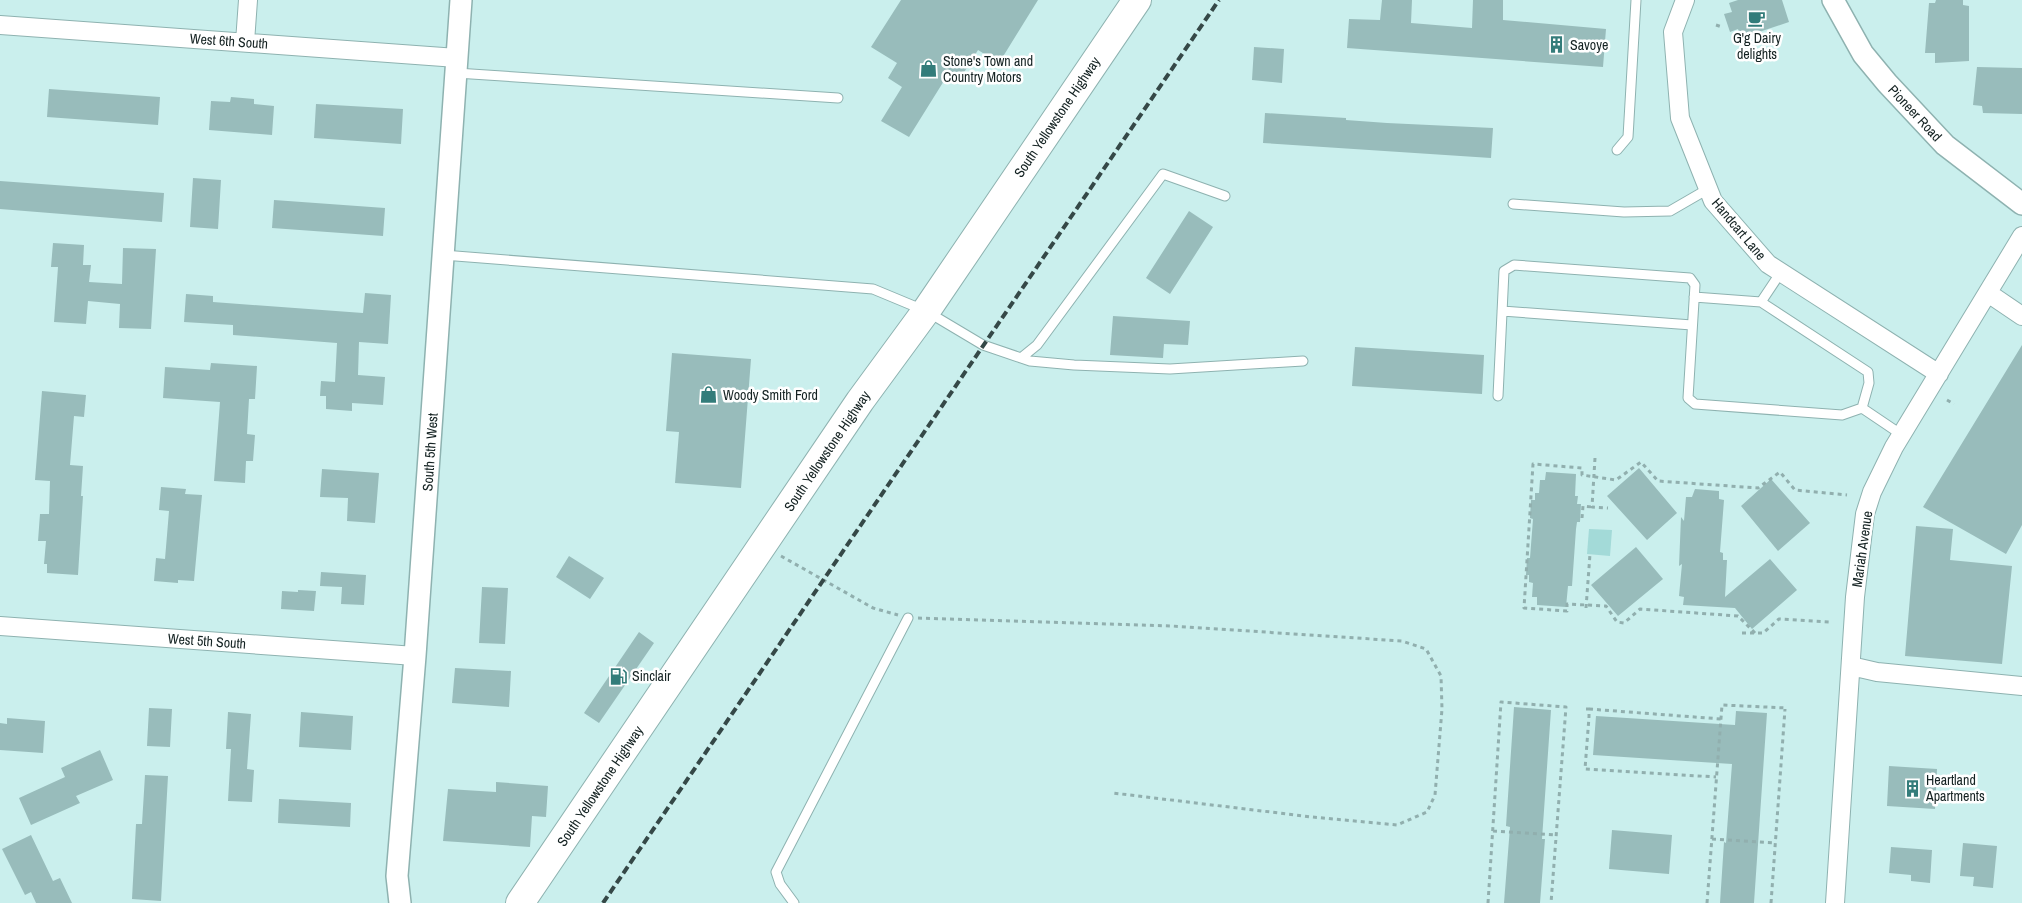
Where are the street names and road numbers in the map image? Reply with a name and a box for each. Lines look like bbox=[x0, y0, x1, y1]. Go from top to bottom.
street label: West 6th South bbox=[189, 29, 269, 53]
street label: South Yellowstone Highway bbox=[1010, 53, 1104, 181]
street label: Pioneer Road bbox=[1884, 81, 1946, 145]
street label: Handcart Lane bbox=[1708, 194, 1770, 264]
street label: South Yellowstone Highway bbox=[780, 387, 874, 515]
street label: South 5th West bbox=[418, 412, 442, 492]
street label: Mariah Avenue bbox=[1848, 510, 1876, 588]
street label: West 5th South bbox=[167, 629, 247, 653]
street label: South Yellowstone Highway bbox=[553, 722, 647, 850]

